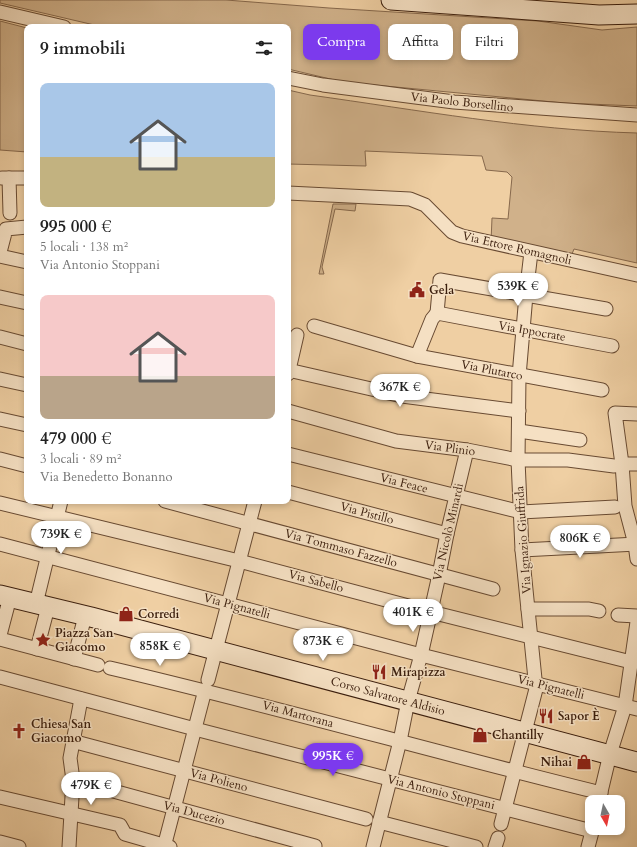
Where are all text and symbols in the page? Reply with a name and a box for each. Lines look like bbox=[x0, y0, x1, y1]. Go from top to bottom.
chip: Compra bbox=[303, 24, 380, 60]
chip: Affitta bbox=[388, 24, 453, 60]
chip: Filtri bbox=[461, 24, 518, 60]
text: 9 immobili bbox=[40, 37, 125, 60]
icon: filters bbox=[253, 37, 275, 59]
street label: Via Paolo Borsellino bbox=[410, 89, 515, 115]
icon: home bbox=[122, 109, 194, 181]
text: 995 000 € bbox=[40, 215, 112, 238]
street label: Via Ettore Romagnoli bbox=[461, 228, 574, 268]
text: 5 locali · 138 m² bbox=[40, 238, 128, 256]
text: Via Antonio Stoppani bbox=[40, 256, 160, 274]
pin: 539K € bbox=[485, 273, 551, 307]
text: 539K € bbox=[497, 277, 539, 295]
public building icon: Gela bbox=[408, 281, 426, 299]
place label: Gela bbox=[429, 282, 454, 298]
street label: Via Ippocrate bbox=[497, 317, 567, 345]
icon: home bbox=[122, 321, 194, 393]
street label: Via Plutarco bbox=[460, 356, 525, 384]
pin: 367K € bbox=[367, 374, 433, 408]
text: 367K € bbox=[379, 378, 421, 396]
text: 479 000 € bbox=[40, 427, 112, 450]
street label: Via Plinio bbox=[424, 437, 477, 460]
text: 3 locali · 89 m² bbox=[40, 450, 121, 468]
text: Via Benedetto Bonanno bbox=[40, 468, 173, 486]
street label: Via Feace bbox=[378, 469, 430, 497]
street label: Via Nicolò Minardi bbox=[429, 481, 467, 582]
street label: Via Ignazio Giuffrida bbox=[511, 485, 535, 594]
street label: Via Pistillo bbox=[338, 498, 396, 528]
pin: 739K € bbox=[28, 521, 94, 555]
text: 739K € bbox=[40, 525, 82, 543]
street label: Via Tommaso Fazzello bbox=[283, 525, 400, 571]
pin: 806K € bbox=[547, 525, 613, 559]
text: 806K € bbox=[559, 529, 601, 547]
street label: Via Sabello bbox=[287, 566, 346, 596]
street label: Via Pignatelli bbox=[202, 589, 273, 623]
pin: 401K € bbox=[380, 599, 446, 633]
text: 401K € bbox=[392, 603, 434, 621]
shop icon: Corredi bbox=[117, 605, 135, 623]
place label: Corredi bbox=[138, 606, 179, 622]
place label: Piazza San Giacomo bbox=[55, 625, 114, 655]
pin: 873K € bbox=[290, 628, 356, 662]
place icon: Piazza San Giacomo bbox=[34, 631, 52, 649]
text: 873K € bbox=[302, 632, 344, 650]
pin: 858K € bbox=[127, 633, 193, 667]
text: 858K € bbox=[139, 637, 181, 655]
restaurant icon: Mirapizza bbox=[370, 663, 388, 681]
place label: Mirapizza bbox=[391, 664, 446, 680]
street label: Via Pignatelli bbox=[516, 671, 587, 703]
street label: Corso Salvatore Aldisio bbox=[329, 673, 447, 719]
street label: Via Martorana bbox=[261, 697, 336, 731]
restaurant icon: Sapor È bbox=[537, 707, 555, 725]
place label: Sapor È bbox=[558, 707, 600, 724]
place label: Chiesa San Giacomo bbox=[31, 716, 92, 746]
church icon: Chiesa San Giacomo bbox=[10, 722, 28, 740]
shop icon: Chantilly bbox=[471, 726, 489, 744]
place label: Chantilly bbox=[492, 727, 544, 743]
pin: 995K € bbox=[300, 743, 366, 777]
text: 995K € bbox=[312, 747, 354, 765]
shop icon: Nihai bbox=[575, 753, 593, 771]
place label: Nihai bbox=[541, 754, 572, 770]
street label: Via Polieno bbox=[188, 765, 250, 796]
street label: Via Antonio Stoppani bbox=[385, 771, 497, 813]
pin: 479K € bbox=[58, 772, 124, 806]
text: 479K € bbox=[70, 776, 112, 794]
north arrow bbox=[585, 795, 625, 835]
map controls bbox=[585, 795, 625, 835]
street label: Via Ducezio bbox=[161, 797, 227, 829]

